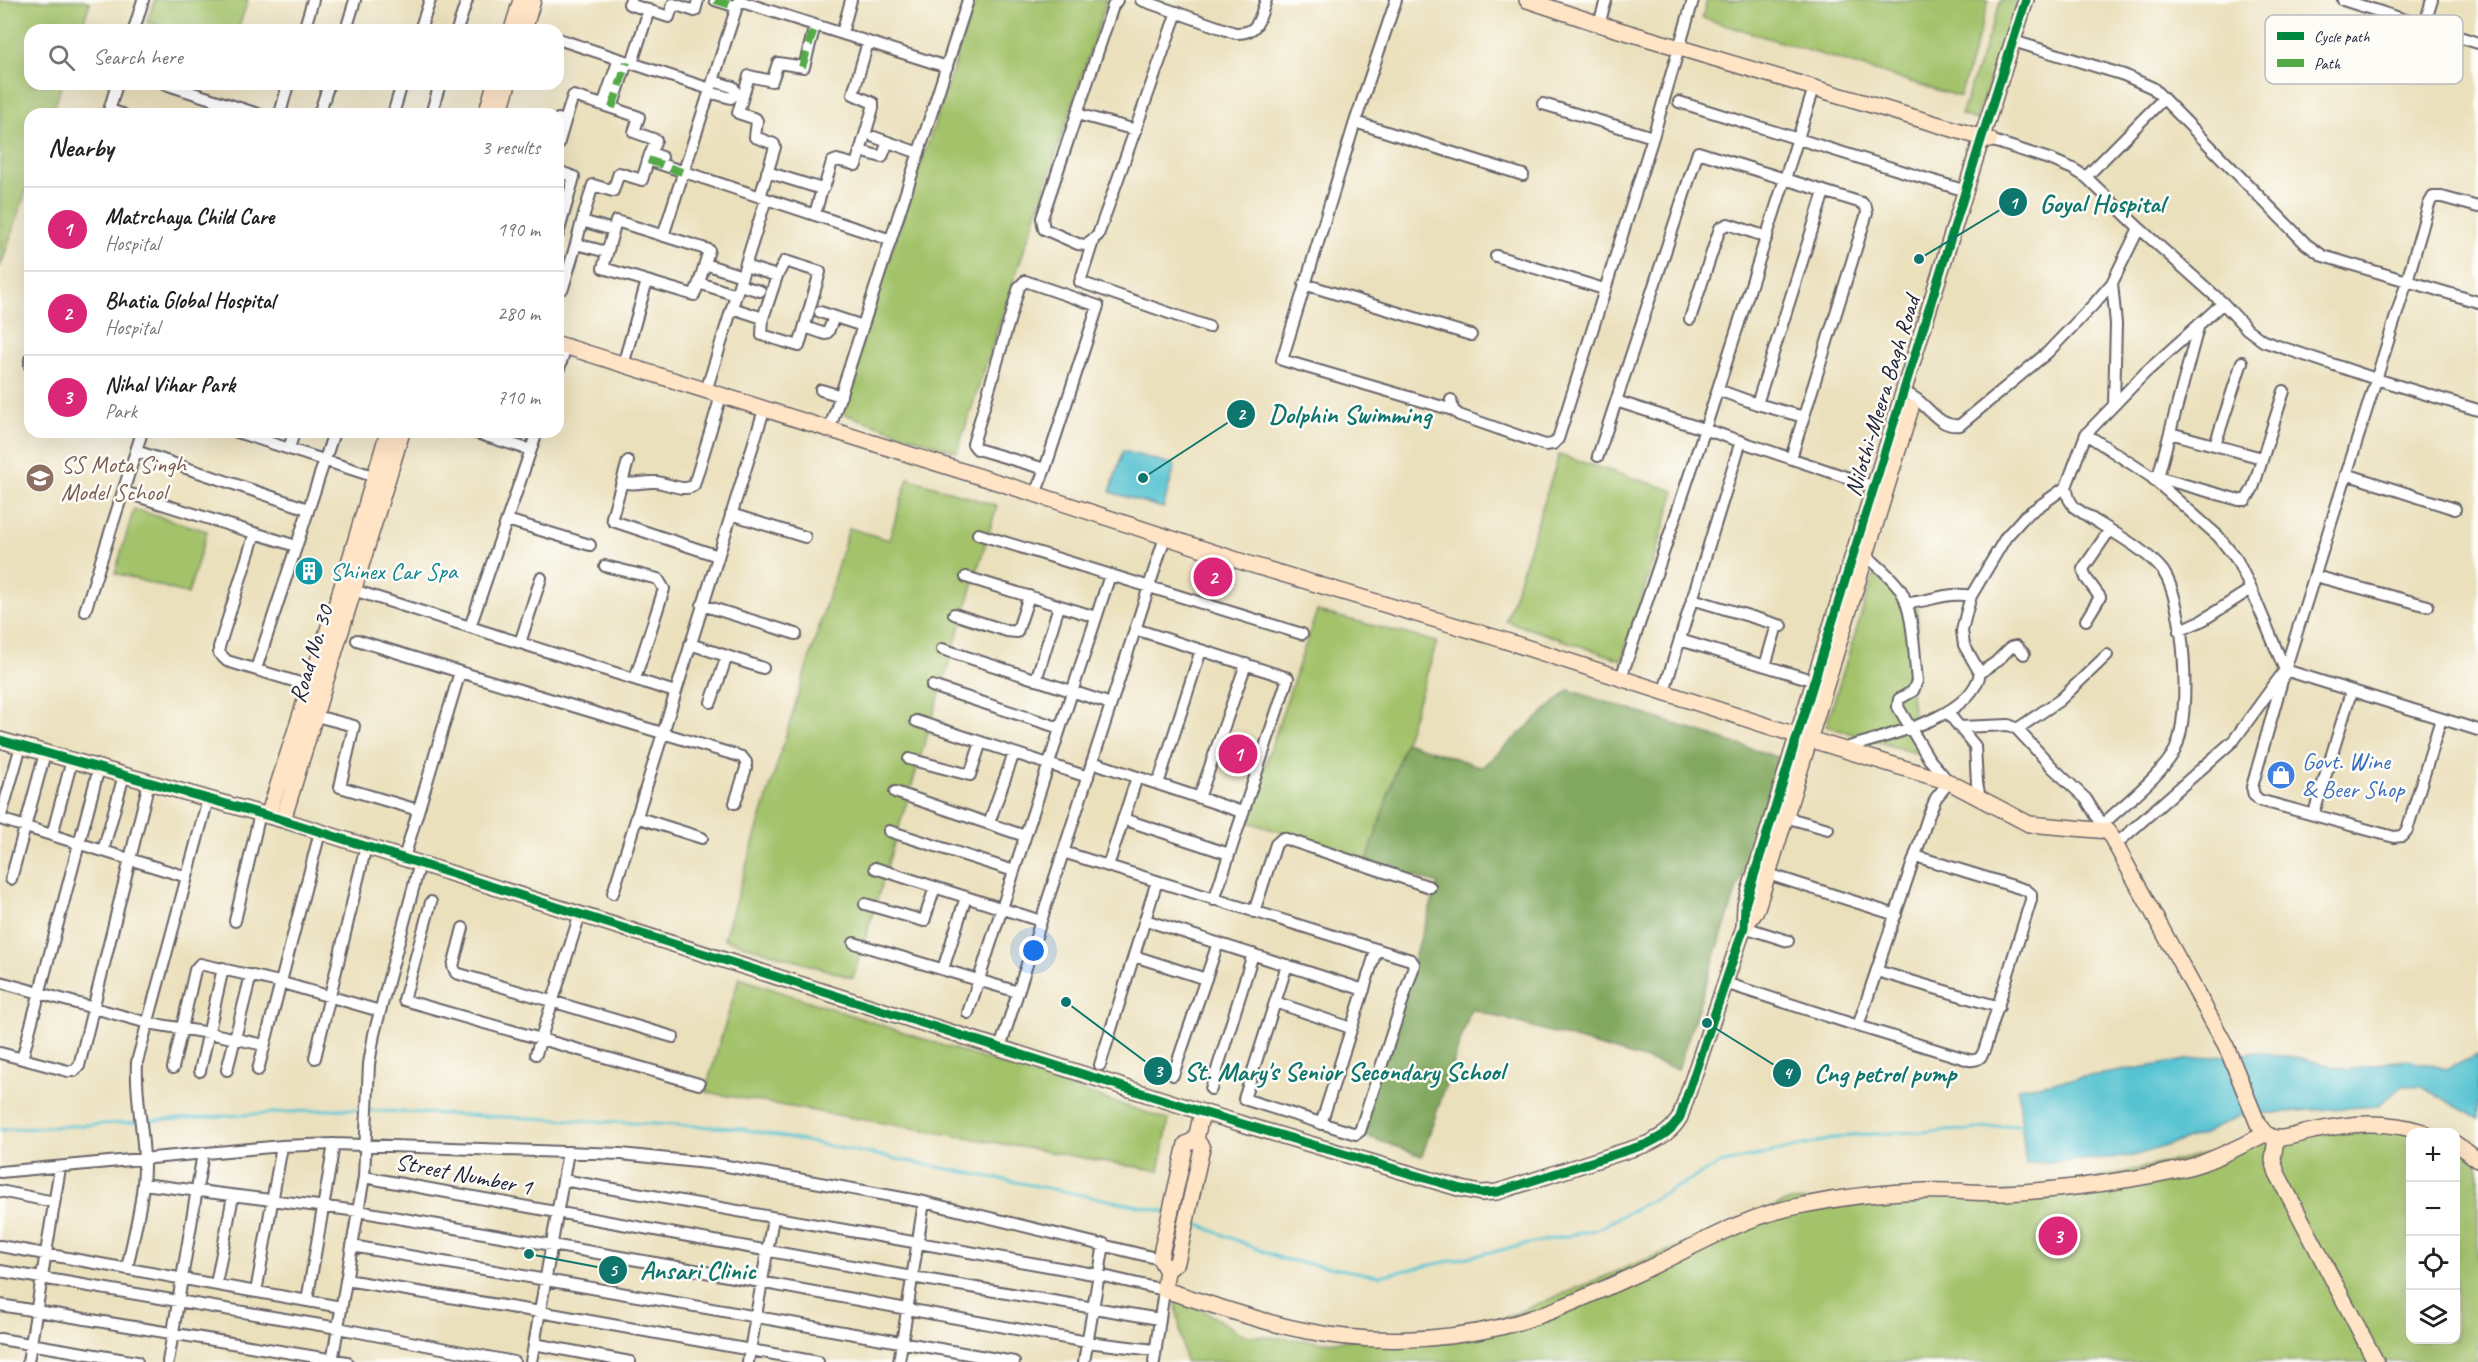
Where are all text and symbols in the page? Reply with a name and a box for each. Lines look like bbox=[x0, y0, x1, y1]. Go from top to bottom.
legend bbox=[2265, 15, 2463, 84]
search box bbox=[24, 24, 564, 90]
text: Cycle path bbox=[2314, 27, 2370, 47]
icon: search bbox=[45, 41, 78, 74]
text: Search here bbox=[93, 43, 183, 71]
text: Path bbox=[2314, 54, 2341, 74]
text: Nearby bbox=[48, 131, 113, 164]
text: 3 results bbox=[481, 135, 540, 160]
callout: Goyal Hospital bbox=[1998, 180, 2177, 224]
text: Goyal Hospital bbox=[2040, 187, 2170, 220]
text: 1 bbox=[2009, 192, 2019, 214]
text: Matrchaya Child Care bbox=[105, 203, 274, 231]
text: 1 bbox=[63, 217, 72, 242]
text: 190 m bbox=[497, 217, 540, 242]
text: Hospital bbox=[105, 231, 160, 256]
text: Bhatia Global Hospital bbox=[105, 287, 275, 315]
street label: Nilothi-Meera Bagh Road bbox=[1837, 289, 1928, 500]
text: 2 bbox=[63, 301, 72, 326]
text: 280 m bbox=[497, 301, 540, 326]
text: Hospital bbox=[105, 315, 160, 340]
text: Nihal Vihar Park bbox=[105, 371, 235, 399]
text: 3 bbox=[63, 385, 72, 410]
text: 710 m bbox=[497, 385, 540, 410]
callout: Dolphin Swimming bbox=[1226, 392, 1443, 436]
text: Dolphin Swimming bbox=[1269, 398, 1434, 431]
text: Park bbox=[105, 399, 137, 424]
text: 2 bbox=[1237, 403, 1247, 425]
place label: SS Mota Singh Model School bbox=[61, 449, 188, 507]
school or university icon: SS Mota Singh Model School bbox=[24, 462, 56, 494]
pin: 2 bbox=[1194, 554, 1232, 600]
building icon: Shinex Car Spa bbox=[293, 555, 325, 587]
place label: Shinex Car Spa bbox=[330, 556, 459, 586]
street label: Road No. 30 bbox=[282, 600, 341, 706]
pin: 1 bbox=[1218, 732, 1258, 777]
place label: Govt. Wine & Beer Shop bbox=[2302, 746, 2406, 804]
shop icon: Govt. Wine & Beer Shop bbox=[2265, 759, 2297, 791]
your location bbox=[1019, 936, 1048, 965]
callout: St. Mary's Senior Secondary School bbox=[1143, 1049, 1516, 1093]
callout: Cng petrol pump bbox=[1772, 1051, 1968, 1095]
text: St. Mary's Senior Secondary School bbox=[1184, 1055, 1508, 1088]
text: Cng petrol pump bbox=[1814, 1057, 1958, 1090]
text: 3 bbox=[1154, 1060, 1164, 1082]
text: 4 bbox=[1783, 1062, 1793, 1084]
map controls bbox=[2406, 1128, 2460, 1344]
button: + bbox=[2406, 1128, 2460, 1182]
street label: Street Number 1 bbox=[393, 1146, 536, 1202]
button: − bbox=[2406, 1182, 2460, 1236]
pin: 3 bbox=[2038, 1214, 2078, 1258]
button: locate bbox=[2406, 1236, 2460, 1290]
callout: Ansari Clinic bbox=[598, 1248, 768, 1292]
text: Ansari Clinic bbox=[640, 1254, 757, 1287]
text: 5 bbox=[609, 1259, 619, 1281]
button: layers bbox=[2406, 1290, 2460, 1344]

